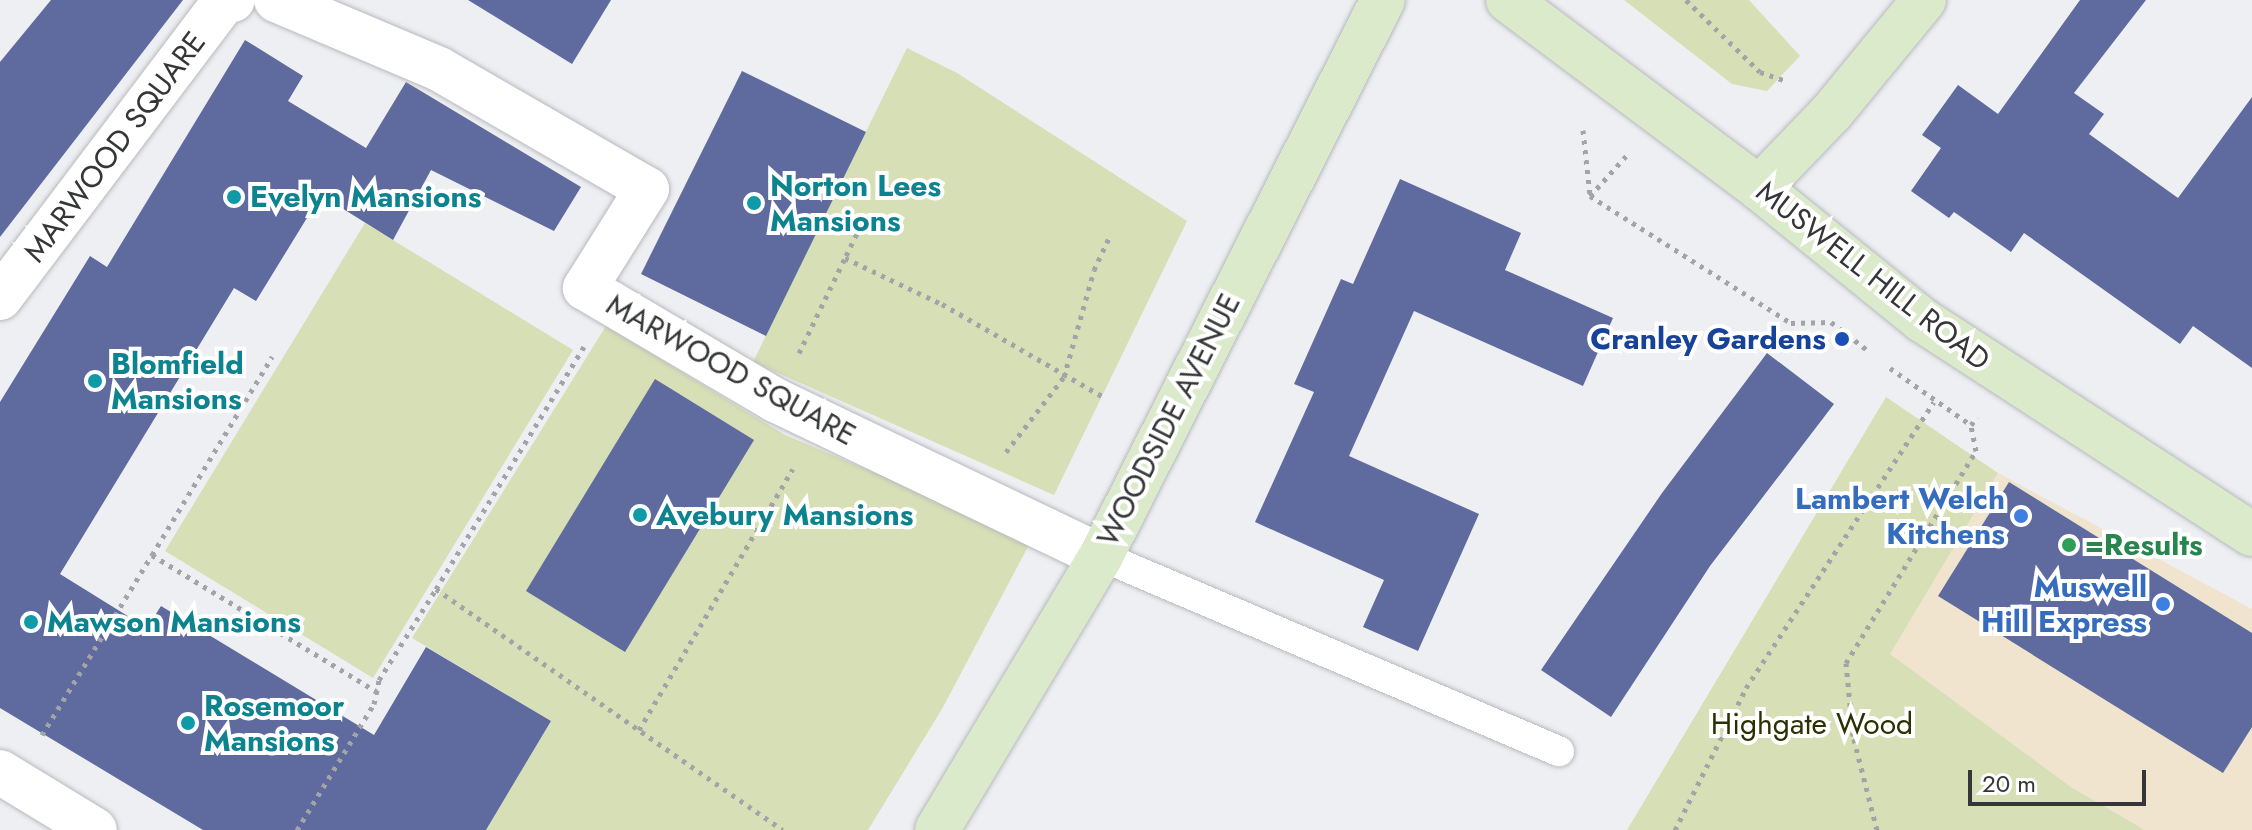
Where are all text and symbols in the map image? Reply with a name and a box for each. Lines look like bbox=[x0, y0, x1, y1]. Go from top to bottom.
street label: MARWOOD SQUARE bbox=[17, 25, 213, 269]
place label: Norton Lees Mansions bbox=[770, 168, 941, 238]
street label: MUSWELL HILL ROAD bbox=[1749, 174, 1997, 378]
place label: Evelyn Mansions bbox=[250, 179, 481, 215]
marker: Evelyn Mansions bbox=[225, 188, 243, 206]
marker: Norton Lees Mansions bbox=[745, 194, 763, 212]
street label: MARWOOD SQUARE bbox=[600, 287, 862, 453]
street label: WOODSIDE AVENUE bbox=[1090, 288, 1248, 552]
place label: Cranley Gardens bbox=[1590, 321, 1826, 357]
marker: Cranley Gardens bbox=[1833, 330, 1851, 348]
place label: Blomfield Mansions bbox=[111, 346, 244, 416]
marker: Blomfield Mansions bbox=[86, 372, 104, 390]
place label: Lambert Welch Kitchens bbox=[1795, 481, 2005, 552]
place label: Avebury Mansions bbox=[656, 497, 913, 533]
marker: Avebury Mansions bbox=[631, 506, 649, 524]
marker: Lambert Welch Kitchens bbox=[2012, 507, 2030, 525]
place label: =Results bbox=[2085, 527, 2203, 563]
marker: =Results bbox=[2060, 536, 2078, 554]
place label: Muswell Hill Express bbox=[1981, 569, 2147, 640]
marker: Muswell Hill Express bbox=[2154, 595, 2172, 613]
place label: Mawson Mansions bbox=[47, 604, 301, 640]
marker: Mawson Mansions bbox=[22, 613, 40, 631]
place label: Rosemoor Mansions bbox=[204, 688, 344, 758]
park label: Highgate Wood bbox=[1711, 706, 1913, 742]
marker: Rosemoor Mansions bbox=[179, 714, 197, 732]
scale bar bbox=[1972, 754, 2150, 804]
text: 20 m bbox=[1982, 766, 2036, 801]

